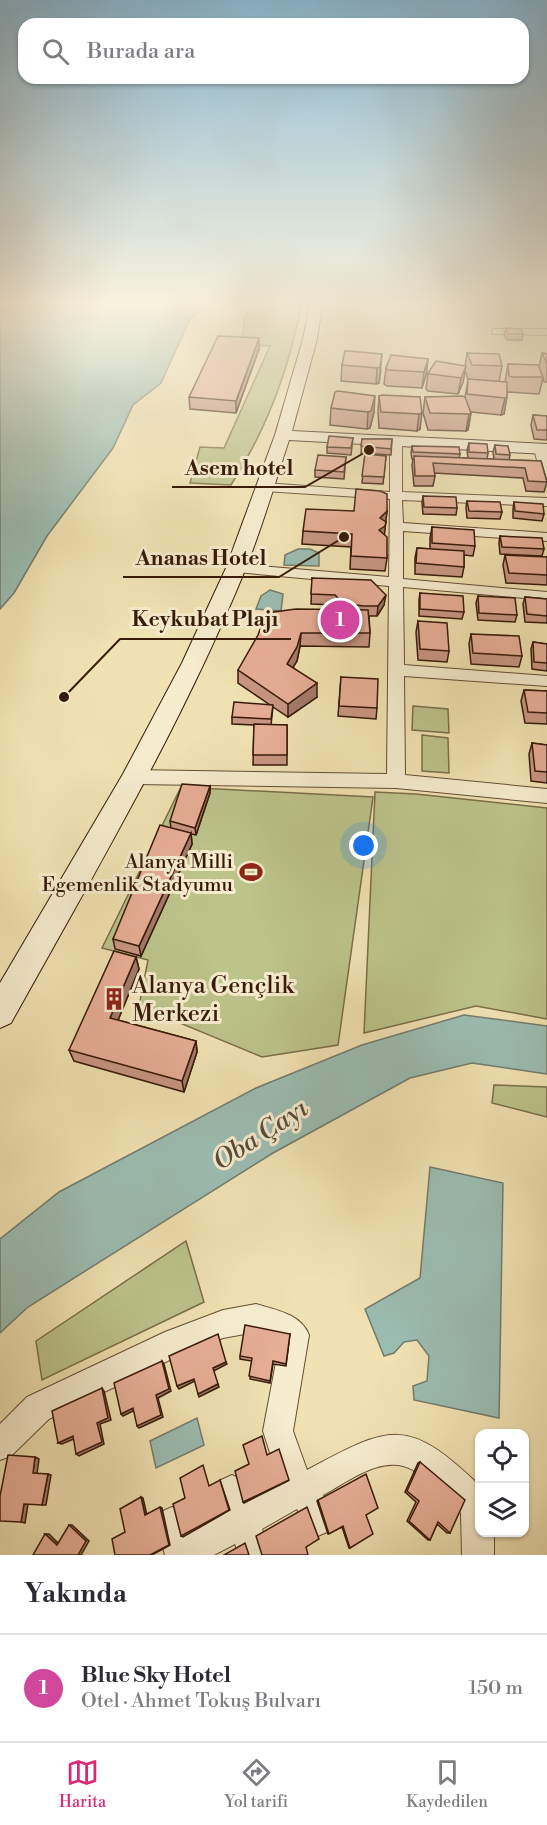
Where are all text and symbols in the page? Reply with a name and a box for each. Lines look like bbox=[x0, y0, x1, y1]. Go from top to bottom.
search box bbox=[18, 18, 529, 84]
icon: search bbox=[39, 35, 72, 68]
text: Burada ara bbox=[87, 38, 195, 65]
callout: Asem hotel bbox=[172, 448, 305, 487]
text: Asem hotel bbox=[184, 456, 293, 482]
callout: Ananas Hotel bbox=[123, 538, 279, 577]
text: Ananas Hotel bbox=[134, 546, 267, 572]
pin: 1 bbox=[320, 598, 360, 642]
callout: Keykubat Plajı bbox=[120, 600, 291, 639]
text: Keykubat Plajı bbox=[132, 607, 279, 633]
your location bbox=[349, 831, 378, 860]
place label: Alanya Milli Egemenlik Stadyumu bbox=[42, 850, 234, 898]
sports icon: Alanya Milli Egemenlik Stadyumu bbox=[238, 859, 264, 885]
place label: Alanya Gençlik Merkezi bbox=[131, 971, 296, 1029]
building icon: Alanya Gençlik Merkezi bbox=[101, 986, 127, 1012]
water label: Oba Çayı bbox=[207, 1092, 315, 1177]
map controls bbox=[475, 1429, 529, 1537]
button: locate bbox=[475, 1429, 529, 1483]
button: layers bbox=[475, 1483, 529, 1537]
text: Yakında bbox=[24, 1578, 127, 1610]
text: Blue Sky Hotel bbox=[81, 1662, 231, 1689]
text: 1 bbox=[39, 1676, 48, 1701]
text: 150 m bbox=[468, 1676, 523, 1701]
text: Otel · Ahmet Tokuş Bulvarı bbox=[81, 1689, 321, 1714]
tab: Harita bbox=[59, 1756, 106, 1812]
tab: Yol tarifi bbox=[224, 1756, 288, 1812]
tab: Kaydedilen bbox=[406, 1756, 488, 1812]

